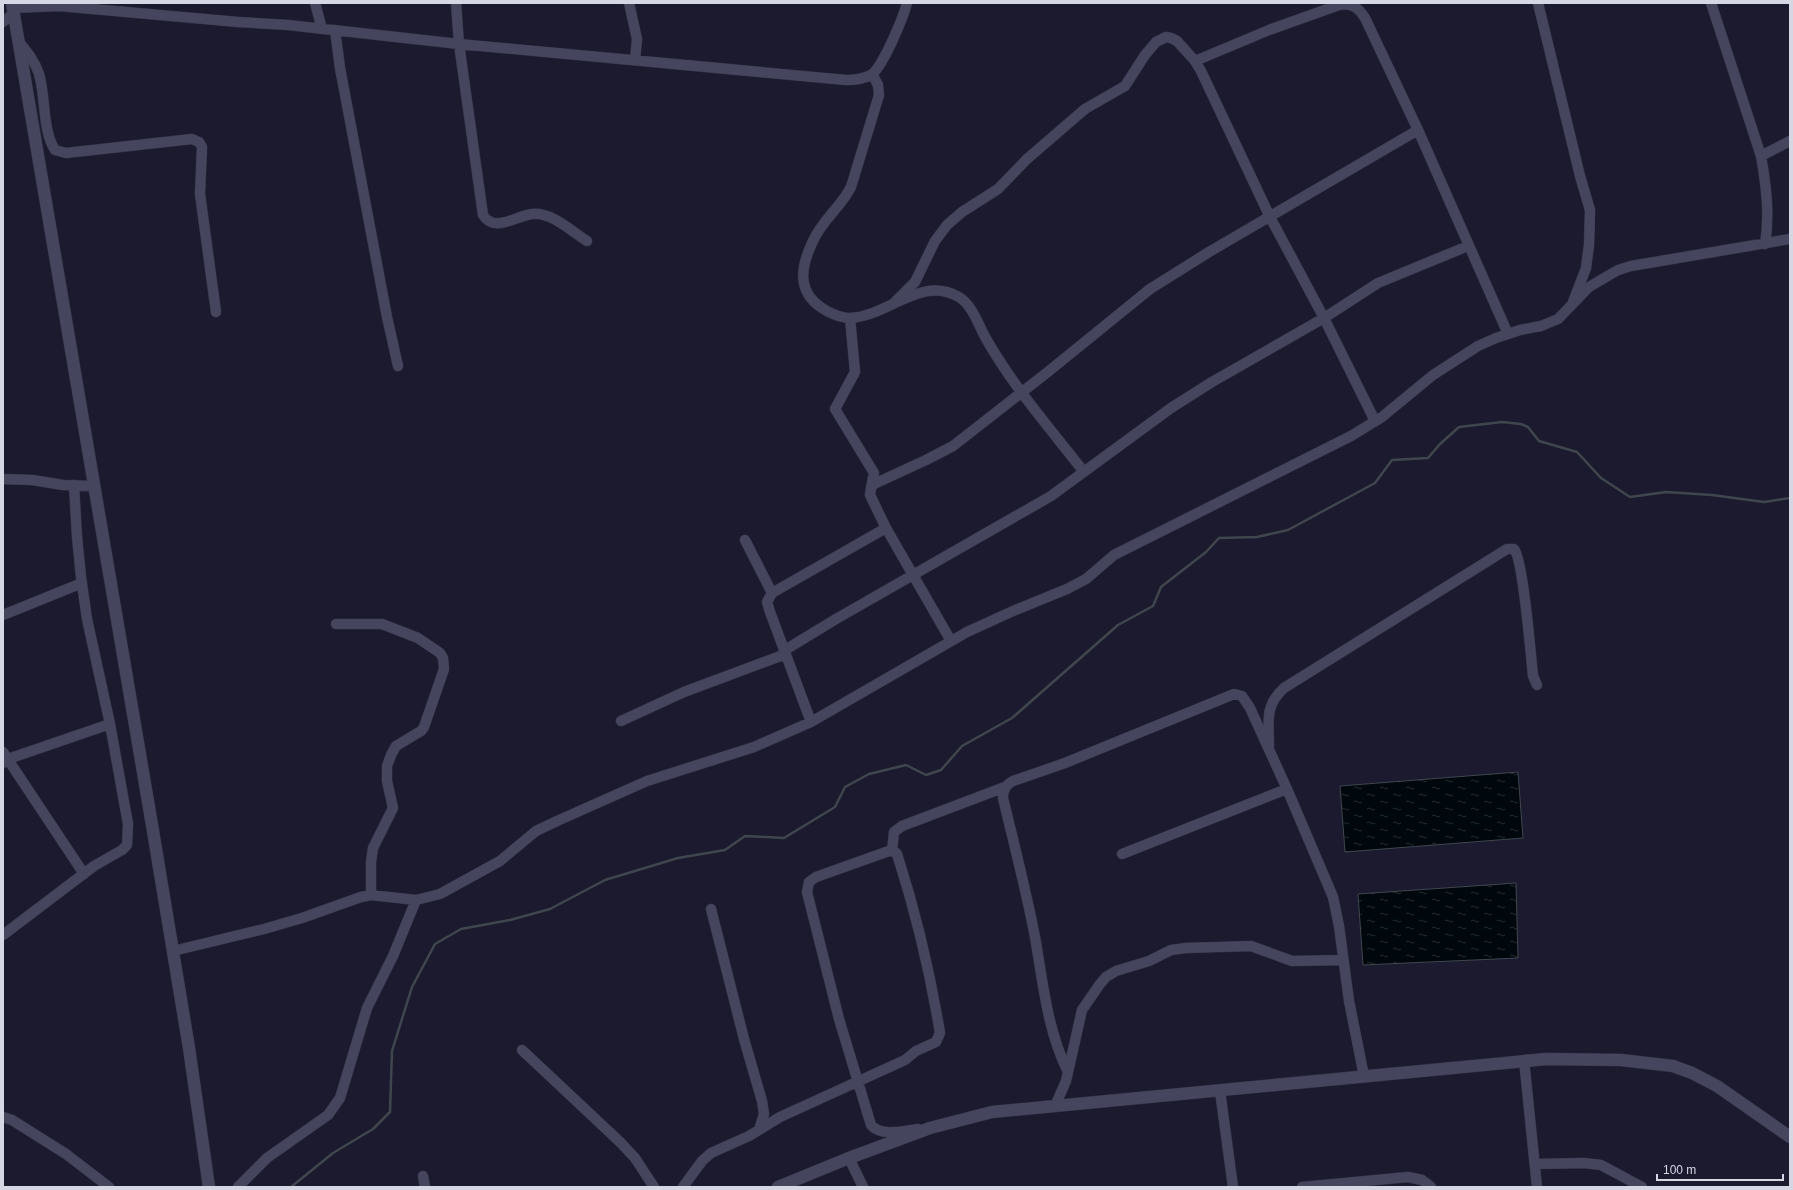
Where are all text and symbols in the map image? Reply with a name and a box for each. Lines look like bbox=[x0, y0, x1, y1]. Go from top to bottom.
scale bar bbox=[1657, 1156, 1783, 1182]
text: 100 m bbox=[1663, 1163, 1696, 1177]

